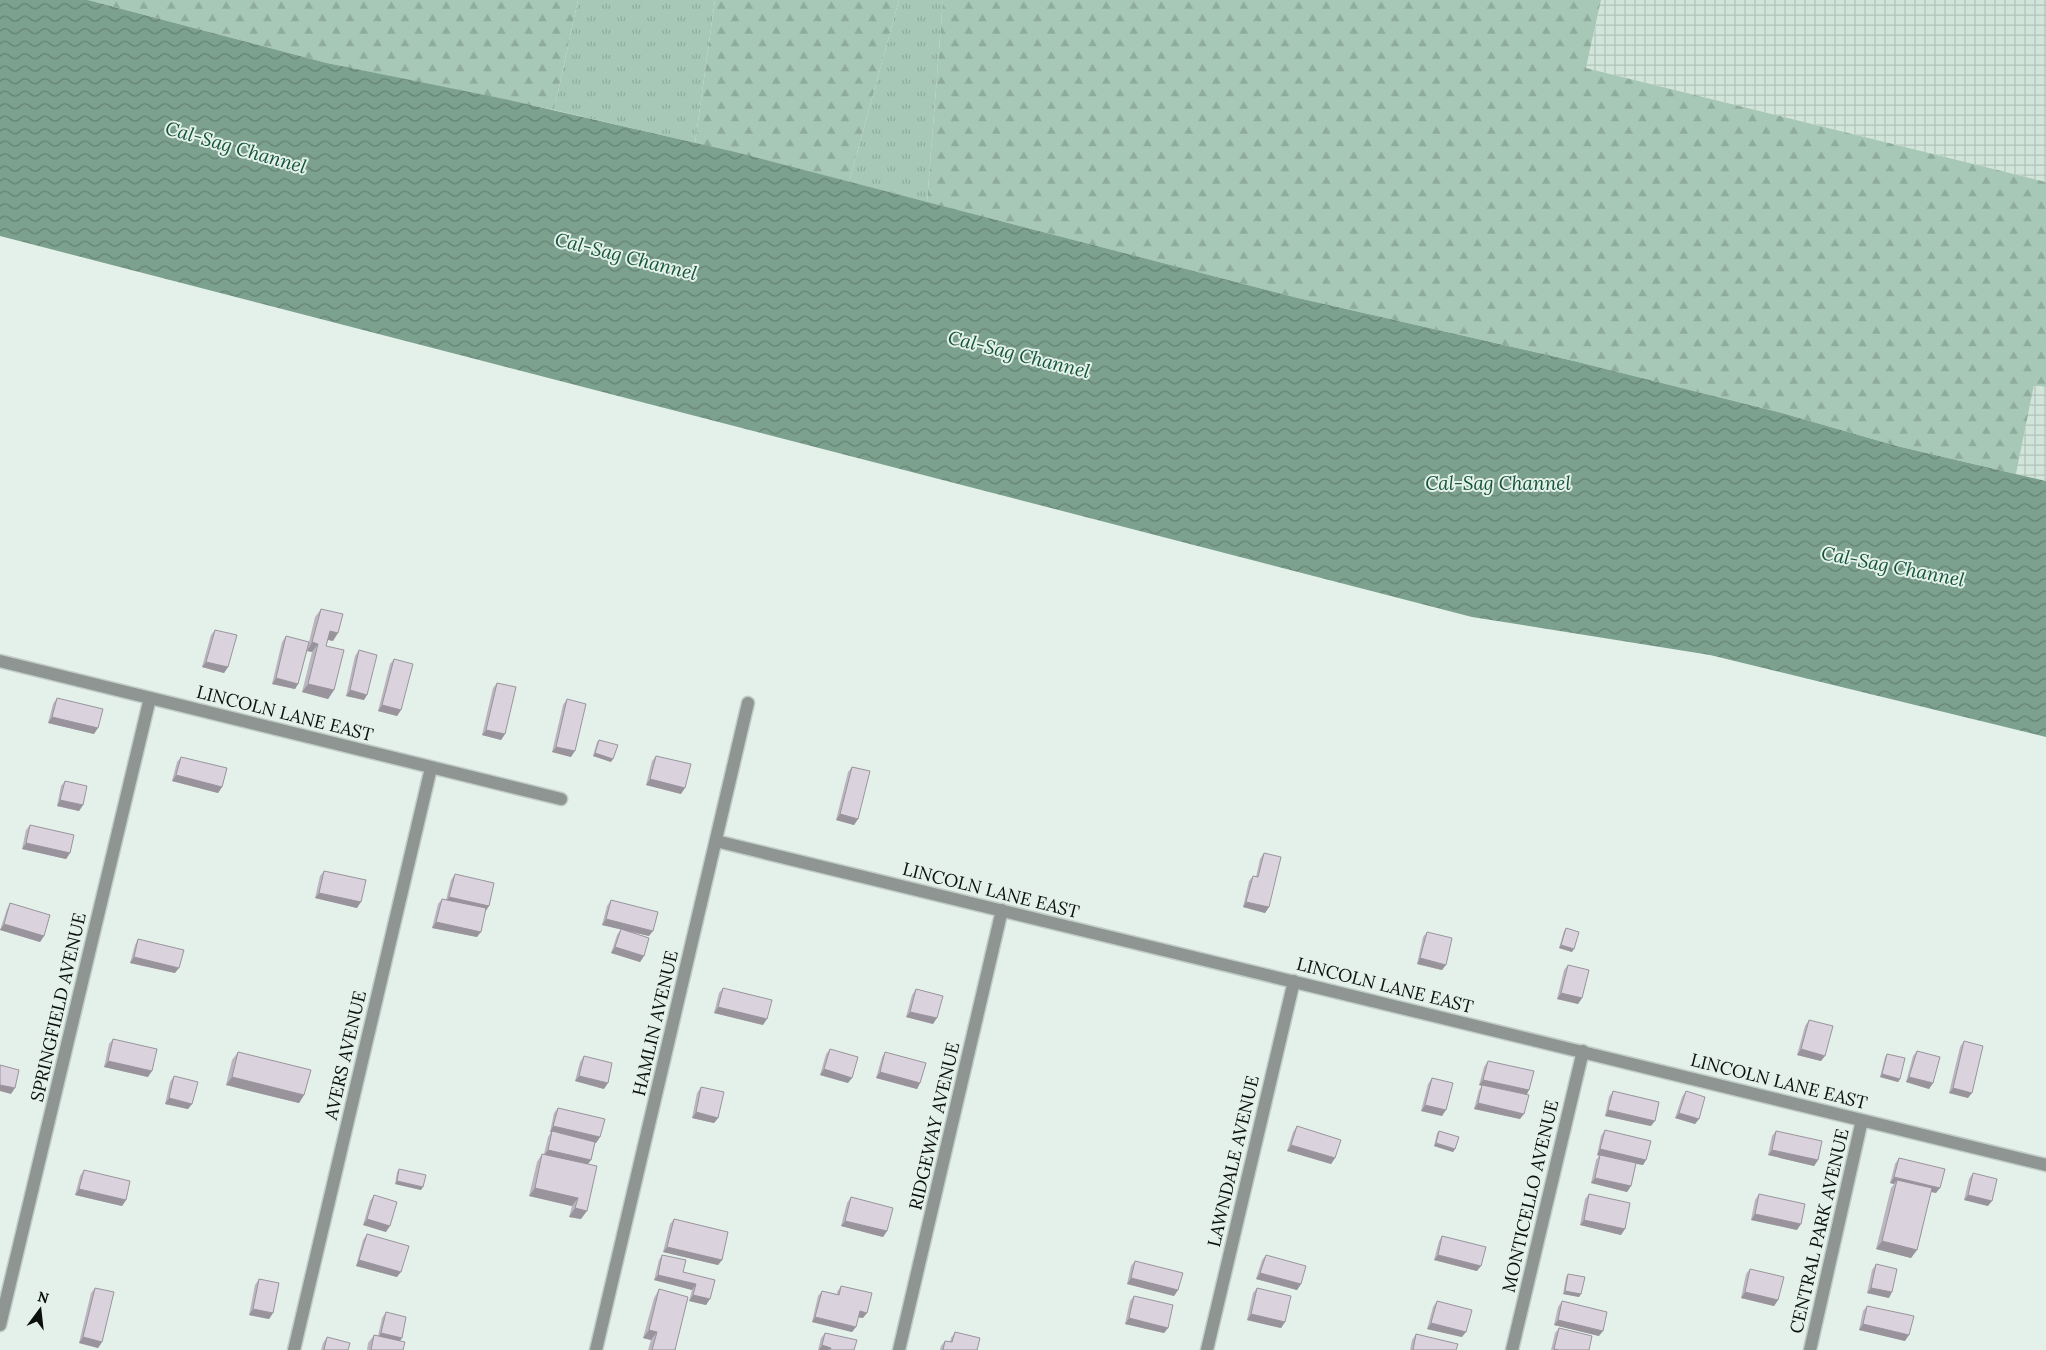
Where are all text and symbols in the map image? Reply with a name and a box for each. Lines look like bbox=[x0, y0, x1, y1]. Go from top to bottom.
water label: Cal-Sag Channel bbox=[163, 115, 310, 179]
water label: Cal-Sag Channel bbox=[552, 227, 700, 285]
water label: Cal-Sag Channel bbox=[945, 325, 1093, 383]
water label: Cal-Sag Channel bbox=[1425, 471, 1571, 495]
water label: Cal-Sag Channel bbox=[1819, 540, 1967, 592]
street label: LINCOLN LANE EAST bbox=[194, 680, 376, 746]
street label: LINCOLN LANE EAST bbox=[900, 857, 1082, 923]
street label: SPRINGFIELD AVENUE bbox=[25, 910, 91, 1104]
street label: HAMLIN AVENUE bbox=[627, 948, 683, 1098]
street label: LINCOLN LANE EAST bbox=[1294, 952, 1476, 1018]
street label: AVERS AVENUE bbox=[319, 988, 371, 1123]
street label: RIDGEWAY AVENUE bbox=[904, 1040, 964, 1212]
street label: LINCOLN LANE EAST bbox=[1688, 1048, 1870, 1114]
street label: LAWNDALE AVENUE bbox=[1202, 1073, 1264, 1249]
street label: MONTICELLO AVENUE bbox=[1497, 1097, 1563, 1295]
street label: CENTRAL PARK AVENUE bbox=[1784, 1126, 1854, 1336]
north arrow bbox=[15, 1285, 65, 1335]
text: N bbox=[36, 1287, 51, 1308]

